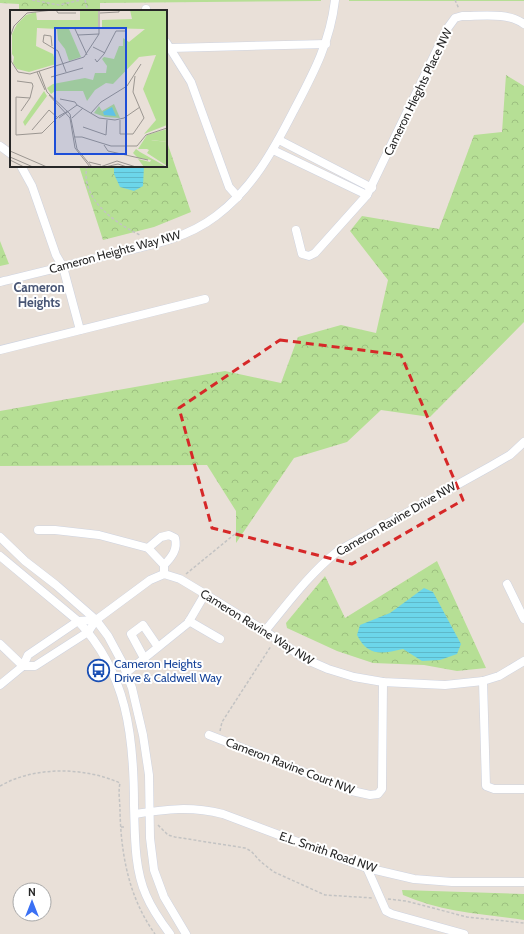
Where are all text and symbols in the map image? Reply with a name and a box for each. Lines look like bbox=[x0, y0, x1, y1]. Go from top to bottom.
inset map bbox=[10, 10, 167, 167]
street label: Cameron Hieghts Place NW bbox=[380, 25, 455, 158]
street label: Cameron Heights Way NW bbox=[47, 227, 183, 276]
district label: Cameron Heights bbox=[13, 279, 65, 310]
street label: Cameron Ravine Drive NW bbox=[333, 478, 459, 559]
street label: Cameron Ravine Way NW bbox=[198, 585, 317, 668]
place label: Cameron Heights Drive & Caldwell Way bbox=[114, 656, 222, 685]
bus stop icon: Cameron Heights Drive & Caldwell Way bbox=[86, 658, 112, 684]
street label: Cameron Ravine Court NW bbox=[224, 734, 357, 797]
street label: E.L. Smith Road NW bbox=[277, 828, 379, 875]
north arrow bbox=[12, 882, 52, 922]
text: N bbox=[28, 885, 36, 899]

